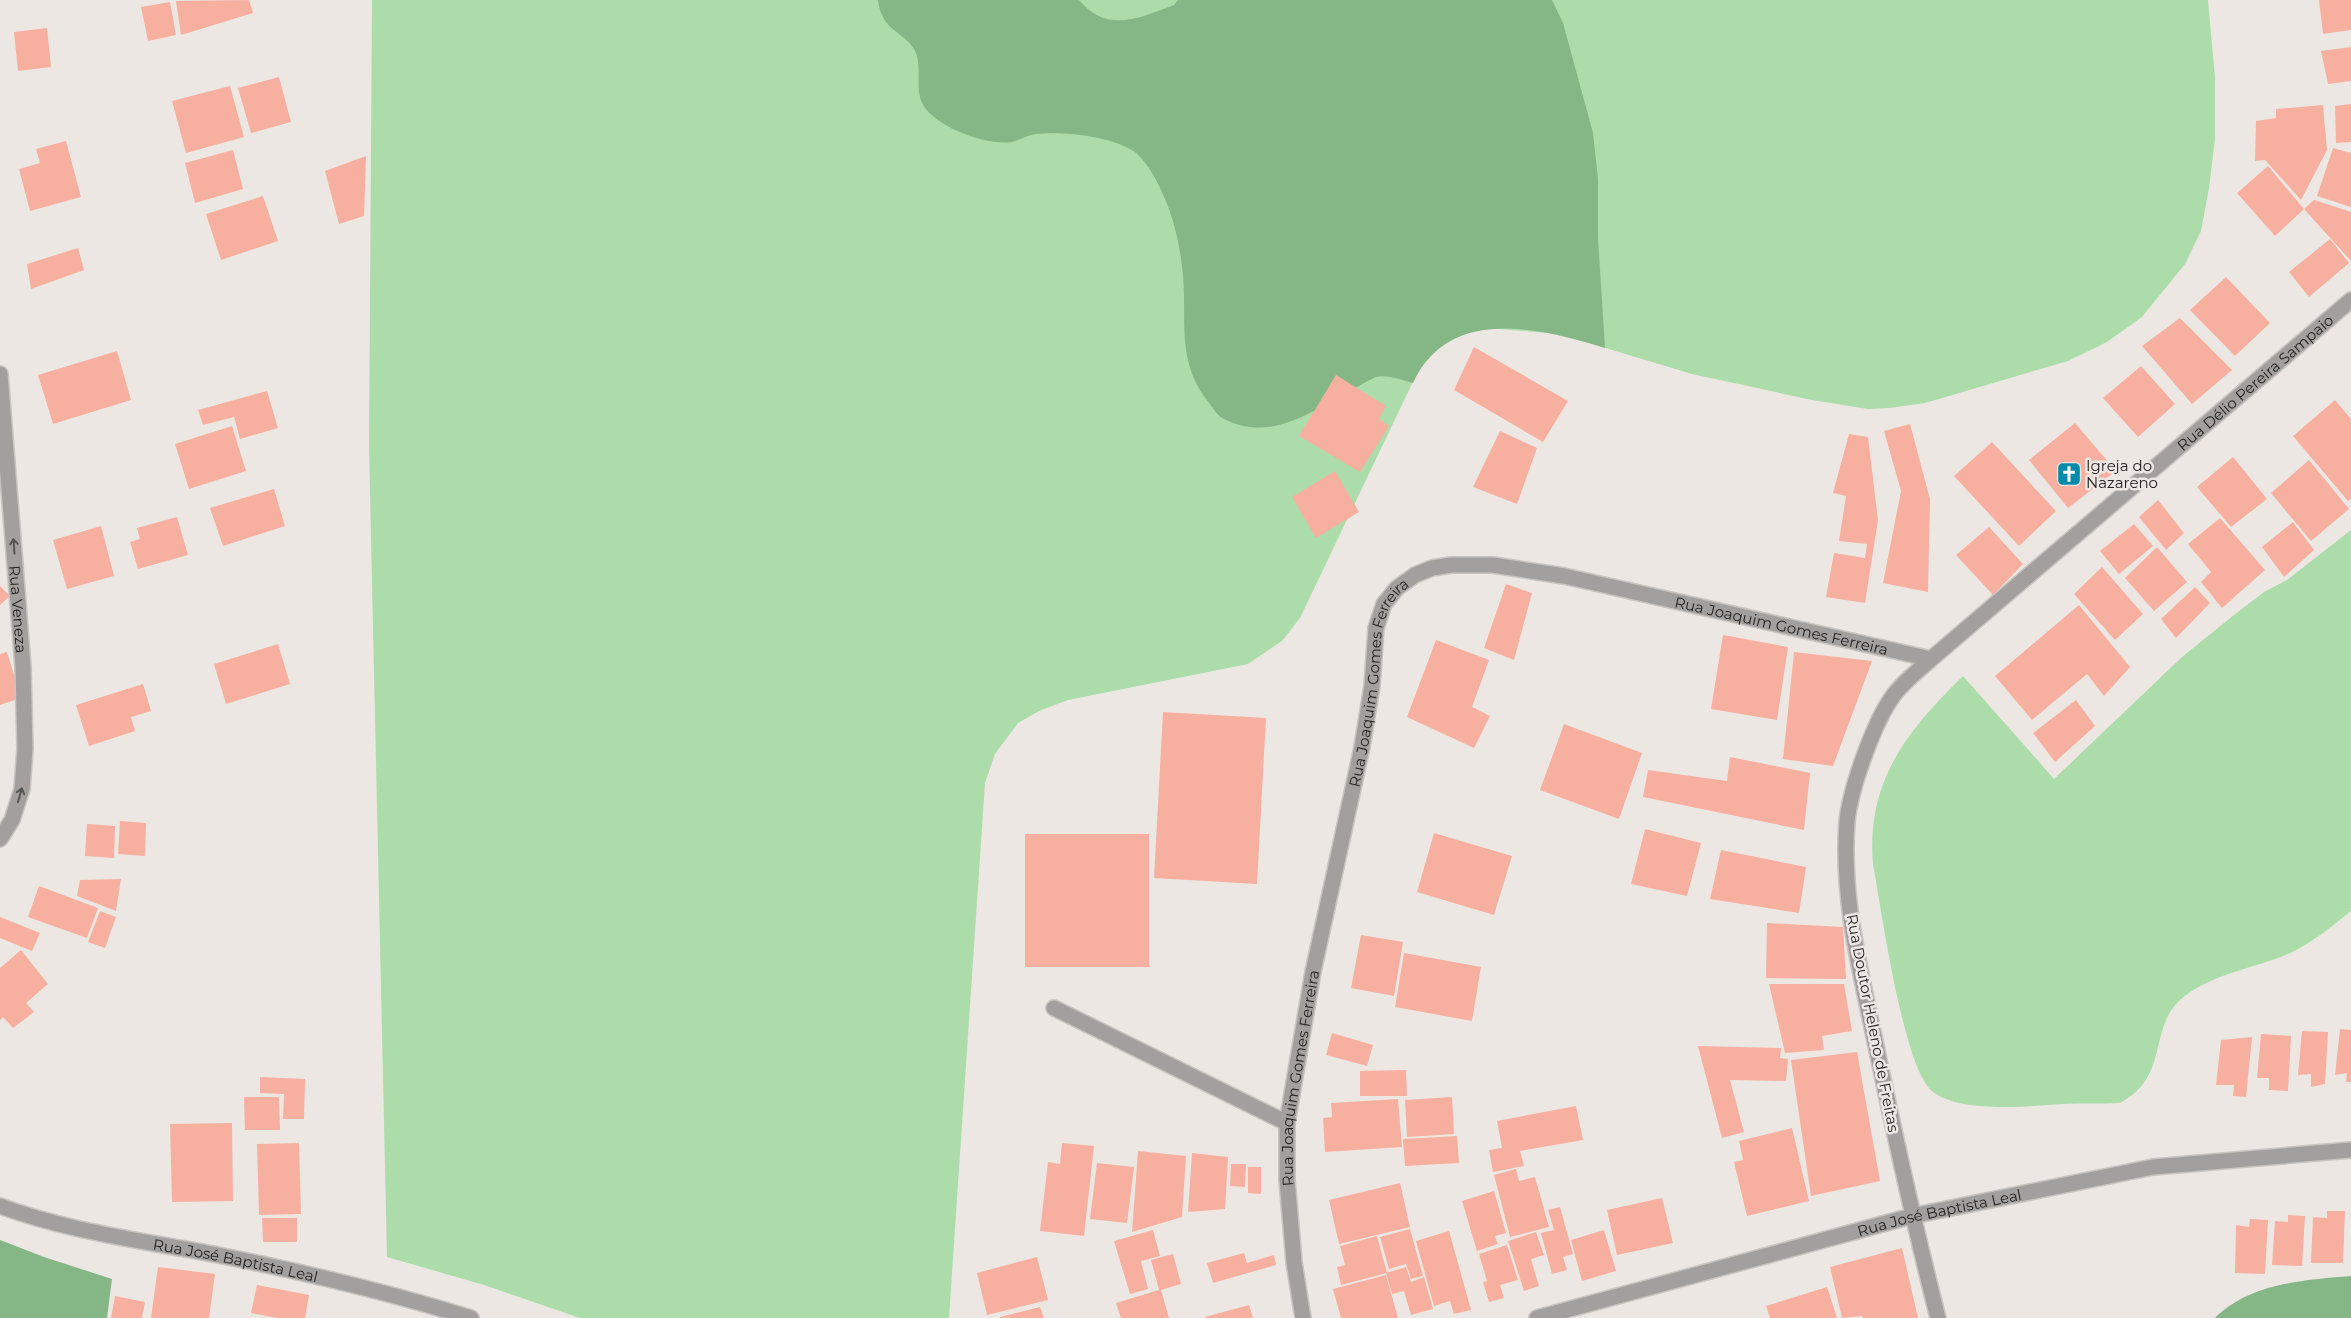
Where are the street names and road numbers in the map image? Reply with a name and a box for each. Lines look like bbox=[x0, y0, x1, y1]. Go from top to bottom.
street label: Rua Délio Pereira Sampaio bbox=[2173, 310, 2337, 454]
street label: Rua Veneza bbox=[6, 565, 31, 654]
street label: Rua Joaquim Gomes Ferreira bbox=[1344, 573, 1412, 789]
street label: Rua Joaquim Gomes Ferreira bbox=[1673, 592, 1890, 659]
street label: Rua Doutor Heleno de Freitas bbox=[1843, 912, 1903, 1134]
street label: Rua Joaquim Gomes Ferreira bbox=[1277, 968, 1323, 1187]
street label: Rua José Baptista Leal bbox=[1855, 1185, 2023, 1240]
street label: Rua José Baptista Leal bbox=[152, 1234, 320, 1286]

